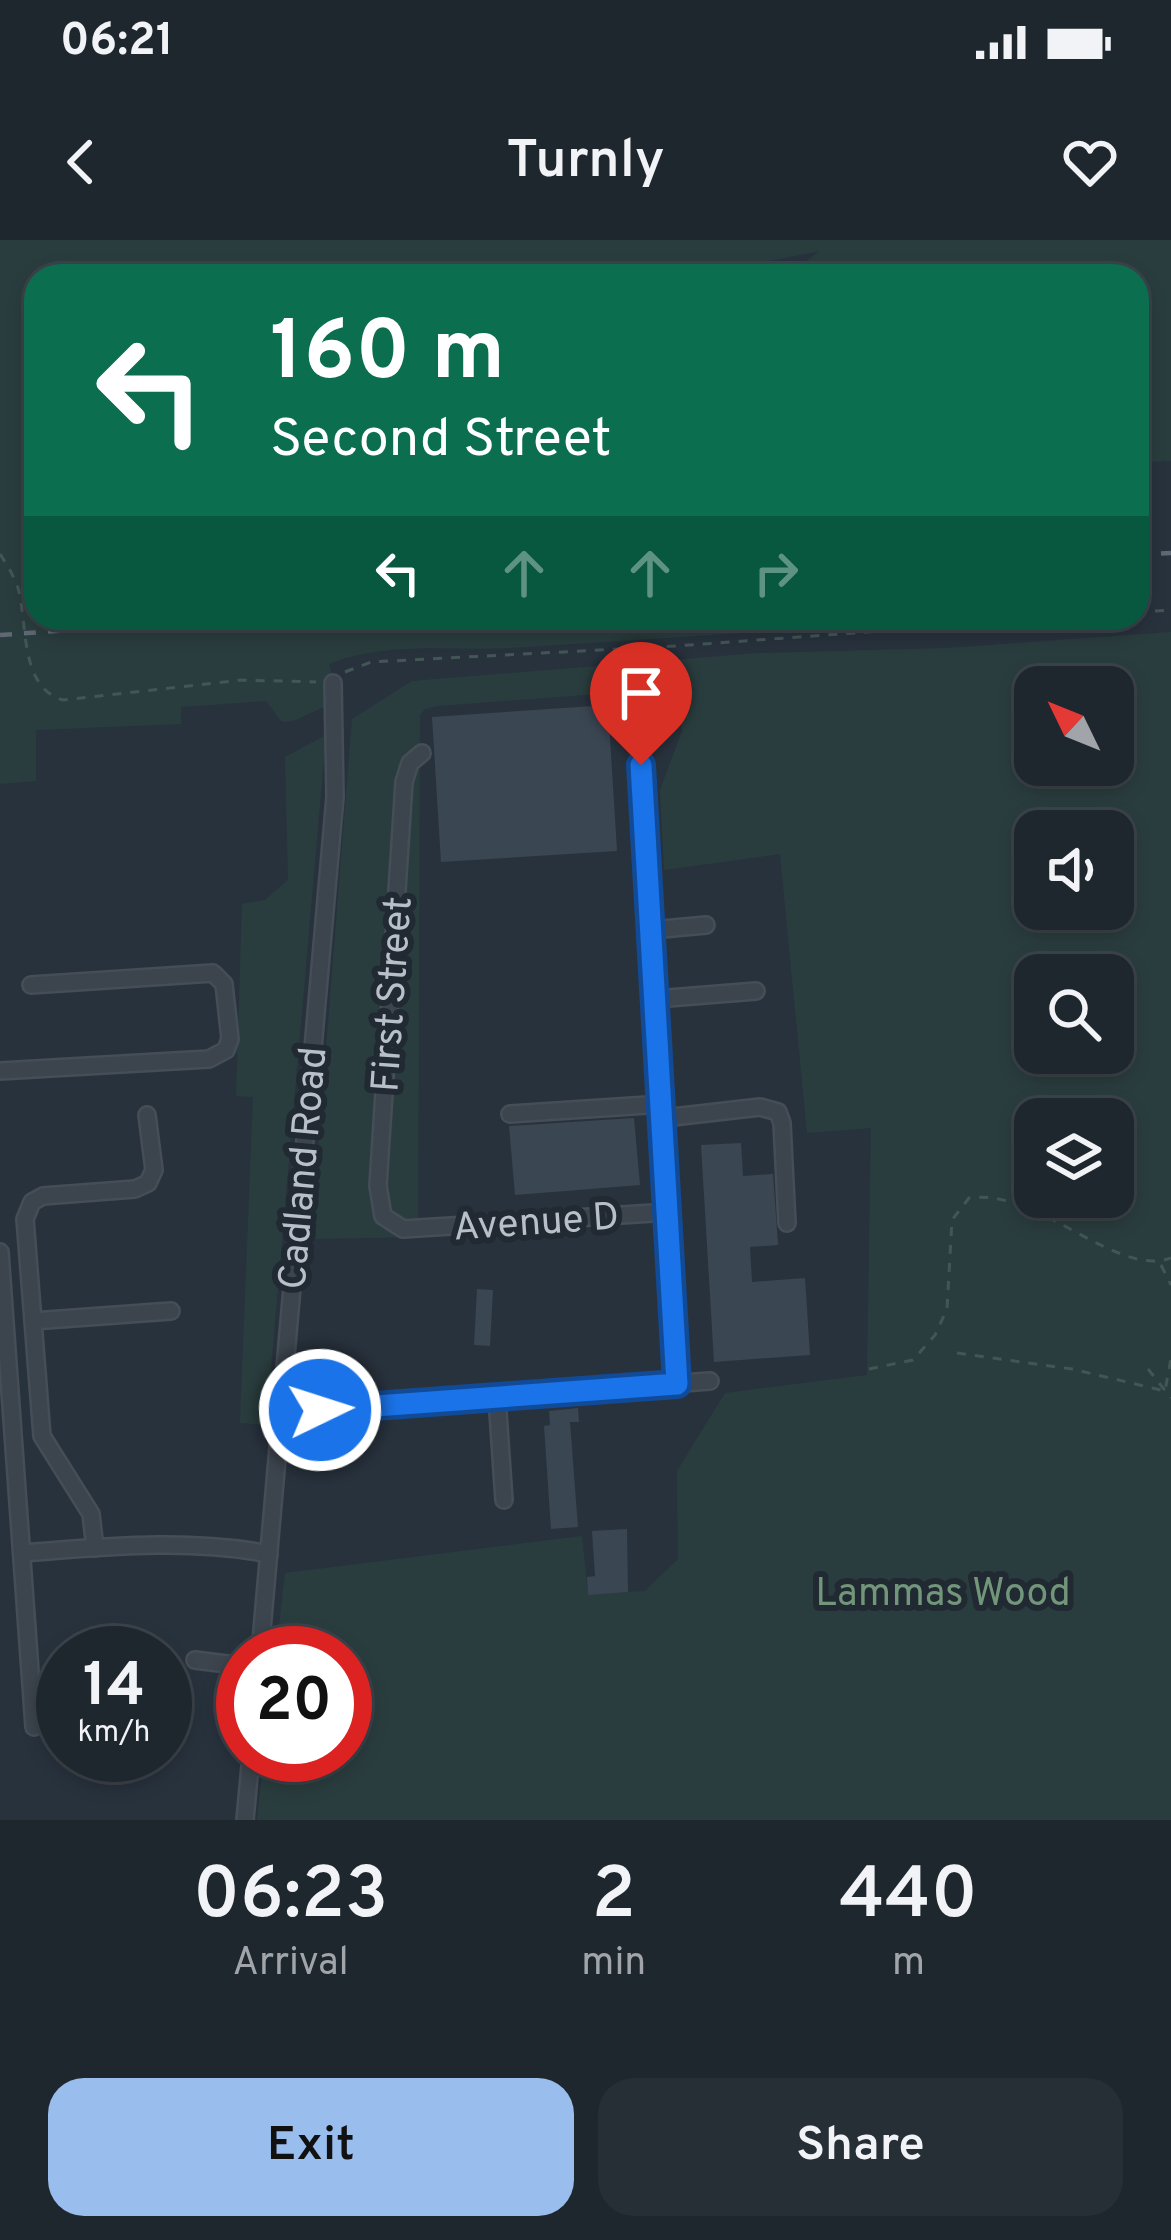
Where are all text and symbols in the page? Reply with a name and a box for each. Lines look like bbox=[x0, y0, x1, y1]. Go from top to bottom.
text: 06:21 bbox=[60, 14, 174, 71]
text: Turnly bbox=[506, 128, 665, 197]
icon: back bbox=[48, 129, 114, 195]
icon: heart bbox=[1057, 129, 1123, 195]
text: 160 m bbox=[270, 303, 505, 409]
icon: left bbox=[72, 312, 228, 468]
text: Second Street bbox=[270, 407, 612, 476]
icon: left bbox=[365, 540, 431, 606]
icon: ahead bbox=[491, 540, 557, 606]
icon: ahead bbox=[617, 540, 683, 606]
icon: right bbox=[743, 540, 809, 606]
pin bbox=[590, 642, 692, 765]
icon: arrive bbox=[608, 660, 674, 726]
north arrow bbox=[1014, 666, 1134, 786]
map controls bbox=[1014, 666, 1134, 1218]
button: sound bbox=[1014, 810, 1134, 930]
street label: First Street bbox=[363, 895, 426, 1094]
button: search bbox=[1014, 954, 1134, 1074]
street label: Cadland Road bbox=[270, 1045, 340, 1292]
button: layers bbox=[1014, 1098, 1134, 1218]
street label: Avenue D bbox=[452, 1194, 621, 1255]
position arrow bbox=[257, 1347, 383, 1473]
park label: Lammas Wood bbox=[815, 1571, 1071, 1620]
speed limit sign: 20 bbox=[216, 1626, 372, 1782]
text: 14 bbox=[83, 1651, 145, 1727]
text: km/h bbox=[78, 1715, 150, 1752]
text: 06:23 bbox=[193, 1852, 388, 1944]
text: 2 bbox=[592, 1852, 636, 1944]
text: 440 bbox=[839, 1852, 978, 1944]
text: Arrival bbox=[233, 1940, 349, 1989]
text: min bbox=[581, 1940, 646, 1989]
text: m bbox=[892, 1940, 925, 1989]
button: Exit bbox=[48, 2078, 574, 2216]
button: Share bbox=[598, 2078, 1123, 2216]

